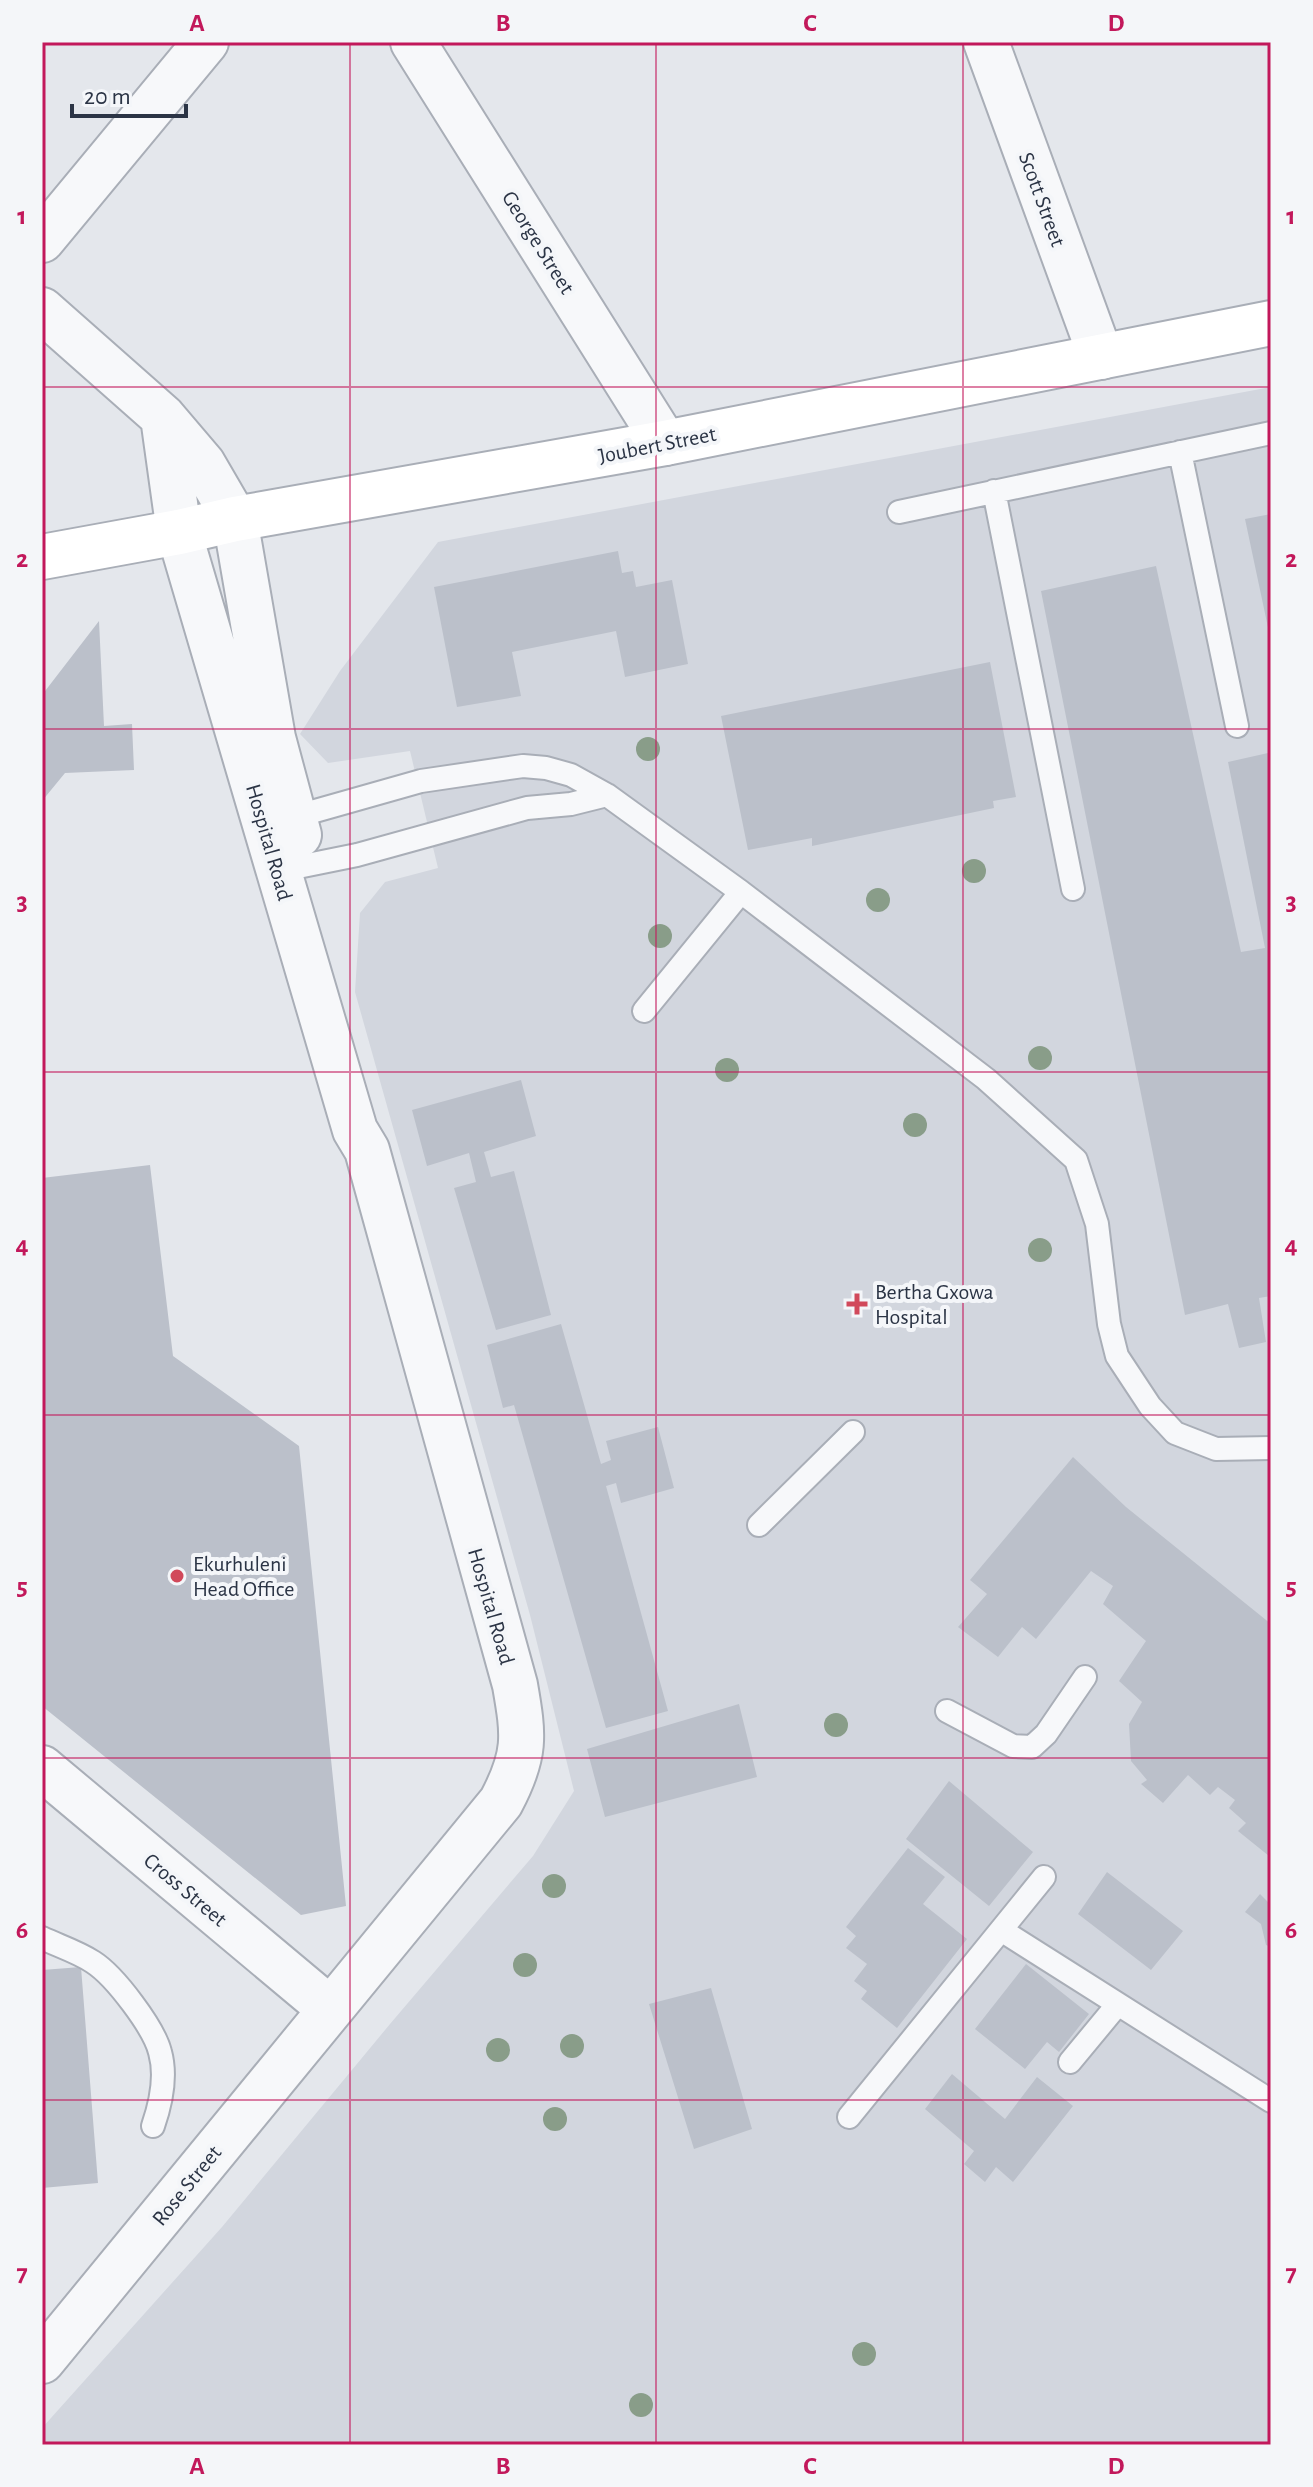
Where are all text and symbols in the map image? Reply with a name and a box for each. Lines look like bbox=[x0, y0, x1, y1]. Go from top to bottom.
text: A bbox=[189, 10, 205, 36]
text: B bbox=[495, 10, 511, 36]
text: C bbox=[803, 10, 817, 36]
text: D bbox=[1107, 10, 1125, 36]
scale bar bbox=[72, 68, 186, 118]
text: 20 m bbox=[84, 85, 131, 109]
street label: Scott Street bbox=[1015, 149, 1069, 249]
street label: George Street bbox=[498, 187, 578, 298]
text: 1 bbox=[17, 203, 27, 229]
text: 1 bbox=[1286, 203, 1296, 229]
street label: Joubert Street bbox=[596, 423, 718, 467]
text: 2 bbox=[16, 546, 28, 572]
text: 2 bbox=[1285, 546, 1297, 572]
street label: Hospital Road bbox=[242, 782, 296, 903]
text: 3 bbox=[16, 889, 28, 915]
text: 3 bbox=[1285, 889, 1297, 915]
text: 4 bbox=[15, 1232, 29, 1258]
text: 4 bbox=[1284, 1232, 1298, 1258]
place label: Bertha Gxowa Hospital bbox=[875, 1281, 994, 1328]
marker: Bertha Gxowa Hospital bbox=[846, 1293, 868, 1315]
street label: Hospital Road bbox=[464, 1546, 518, 1667]
place label: Ekurhuleni Head Office bbox=[193, 1553, 294, 1600]
marker: Ekurhuleni Head Office bbox=[168, 1567, 186, 1585]
text: 5 bbox=[16, 1574, 28, 1600]
text: 5 bbox=[1285, 1574, 1297, 1600]
street label: Cross Street bbox=[140, 1849, 231, 1931]
text: 6 bbox=[16, 1917, 28, 1943]
text: 6 bbox=[1285, 1917, 1297, 1943]
street label: Rose Street bbox=[148, 2141, 226, 2230]
text: 7 bbox=[16, 2260, 28, 2286]
text: 7 bbox=[1285, 2260, 1297, 2286]
text: A bbox=[189, 2453, 205, 2479]
text: B bbox=[495, 2453, 511, 2479]
text: C bbox=[803, 2453, 817, 2479]
text: D bbox=[1107, 2453, 1125, 2479]

